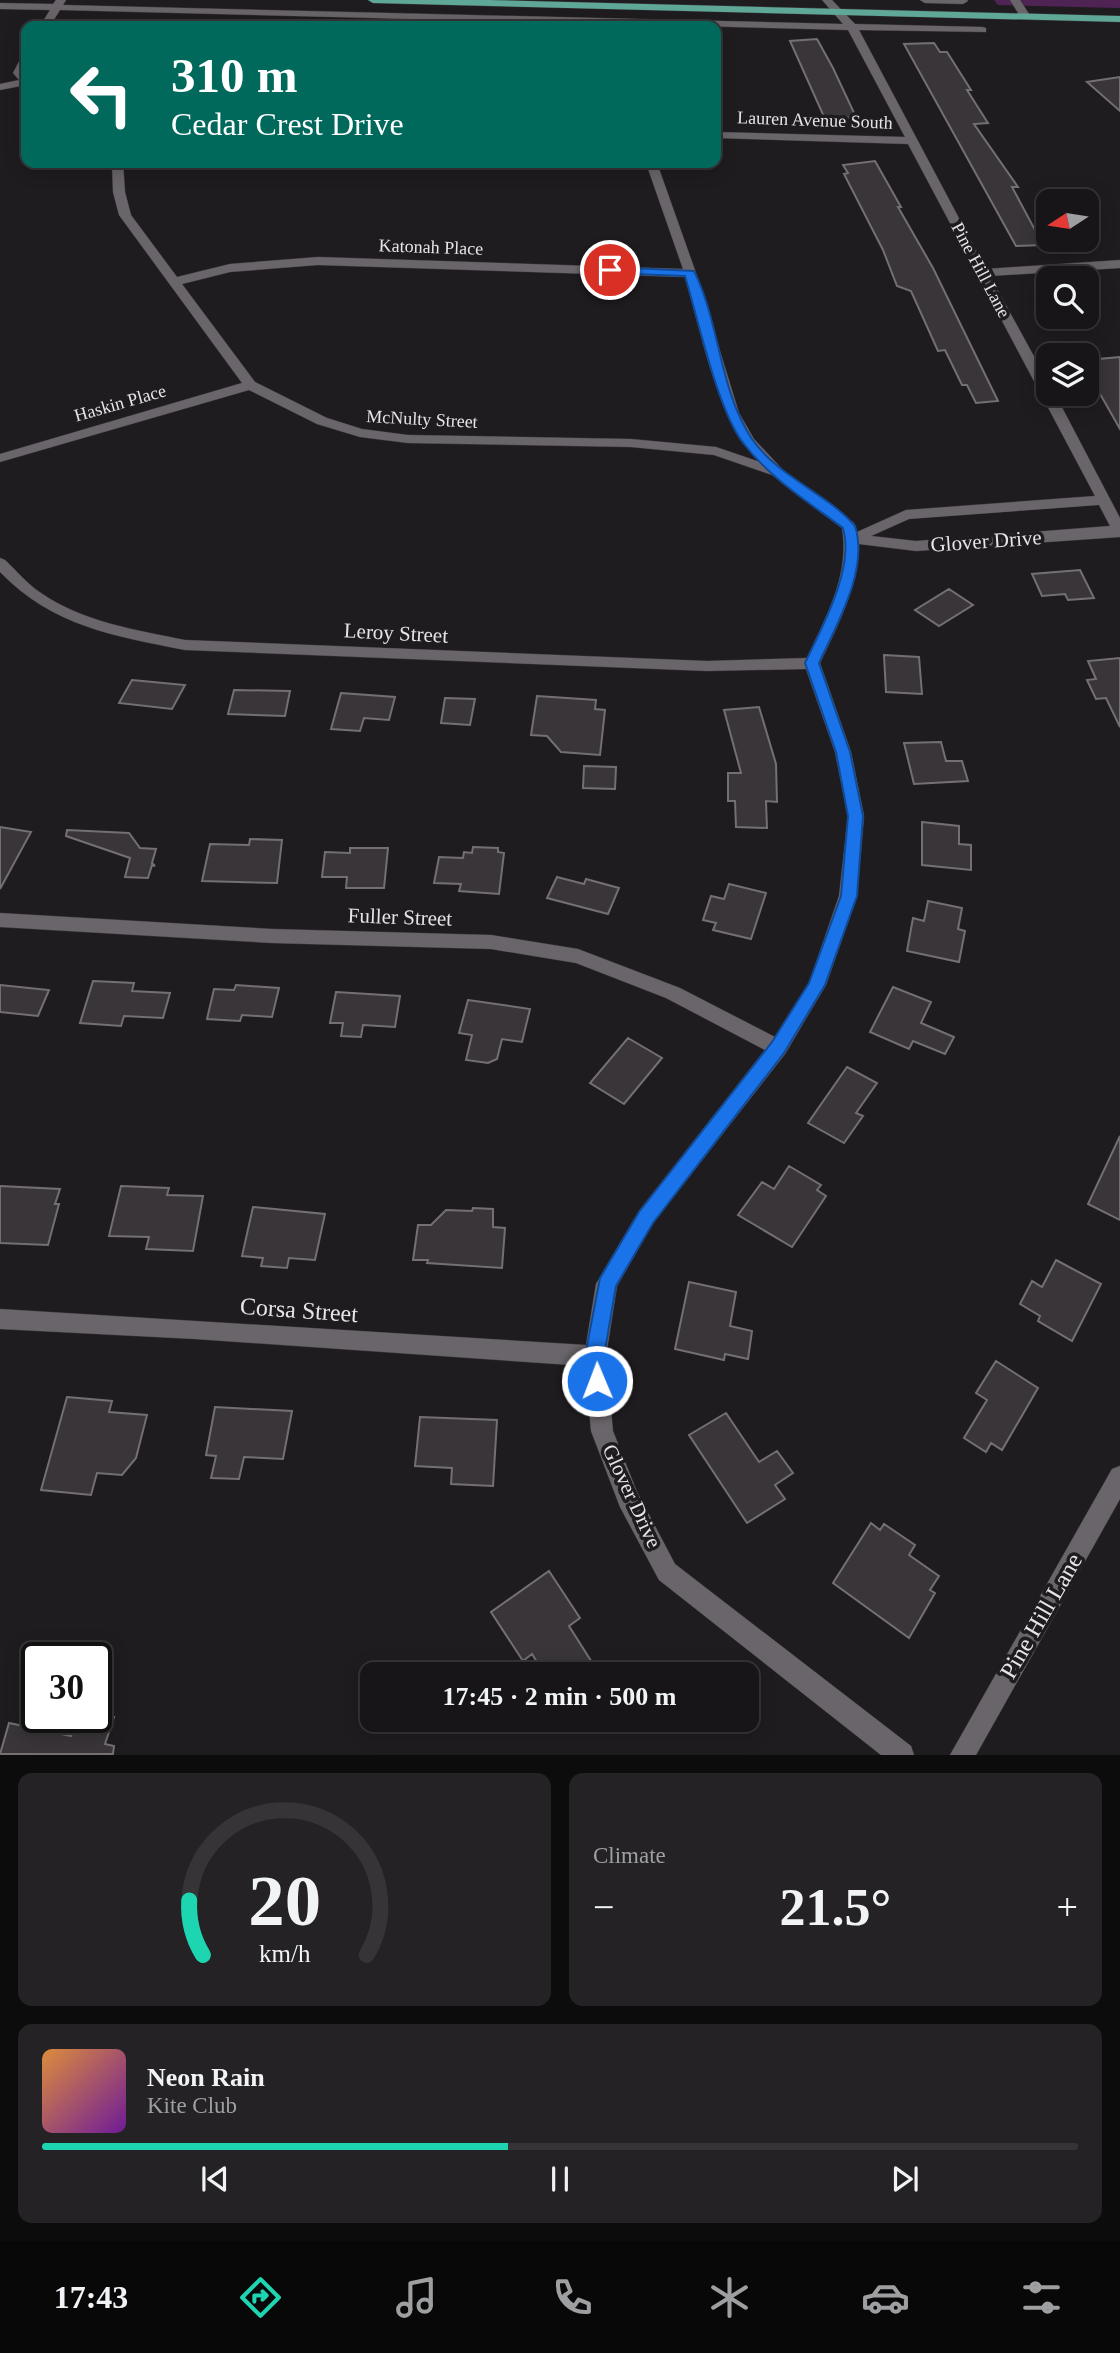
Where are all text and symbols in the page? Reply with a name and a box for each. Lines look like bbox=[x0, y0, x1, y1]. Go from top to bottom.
text: 310 m bbox=[171, 48, 298, 103]
icon: left bbox=[56, 49, 147, 140]
text: Cedar Crest Drive bbox=[171, 106, 404, 142]
street label: Lauren Avenue South bbox=[737, 107, 893, 133]
north arrow bbox=[1036, 189, 1099, 252]
map controls bbox=[1036, 189, 1099, 406]
street label: Pine Hill Lane bbox=[948, 219, 1014, 321]
street label: Katonah Place bbox=[378, 235, 484, 259]
pin bbox=[580, 240, 640, 300]
icon: arrive bbox=[591, 251, 629, 289]
button: search bbox=[1036, 266, 1099, 329]
button: layers bbox=[1036, 343, 1099, 406]
street label: Haskin Place bbox=[72, 380, 168, 426]
street label: McNulty Street bbox=[366, 406, 478, 432]
street label: Glover Drive bbox=[930, 525, 1042, 557]
street label: Leroy Street bbox=[343, 618, 449, 648]
street label: Fuller Street bbox=[347, 903, 453, 931]
street label: Corsa Street bbox=[239, 1293, 359, 1327]
position arrow bbox=[560, 1344, 634, 1418]
street label: Glover Drive bbox=[598, 1440, 666, 1552]
street label: Pine Hill Lane bbox=[995, 1549, 1087, 1683]
speed limit sign: 30 bbox=[21, 1642, 112, 1733]
text: 17:45 · 2 min · 500 m bbox=[443, 1682, 677, 1711]
text: Climate bbox=[593, 1843, 666, 1868]
text: 20 bbox=[248, 1861, 321, 1942]
text: 21.5° bbox=[780, 1879, 891, 1936]
text: − bbox=[593, 1886, 614, 1928]
text: + bbox=[1057, 1886, 1078, 1928]
text: km/h bbox=[259, 1940, 311, 1967]
text: Neon Rain bbox=[147, 2063, 265, 2092]
text: Kite Club bbox=[147, 2093, 237, 2118]
icon: previous bbox=[196, 2160, 234, 2198]
icon: pause bbox=[541, 2160, 579, 2198]
icon: next bbox=[886, 2160, 924, 2198]
icon: directions bbox=[236, 2273, 285, 2322]
icon: music bbox=[392, 2273, 441, 2322]
icon: phone bbox=[548, 2273, 597, 2322]
icon: climate bbox=[705, 2273, 754, 2322]
icon: car bbox=[861, 2273, 910, 2322]
icon: filters bbox=[1017, 2273, 1066, 2322]
text: 17:43 bbox=[54, 2279, 128, 2315]

